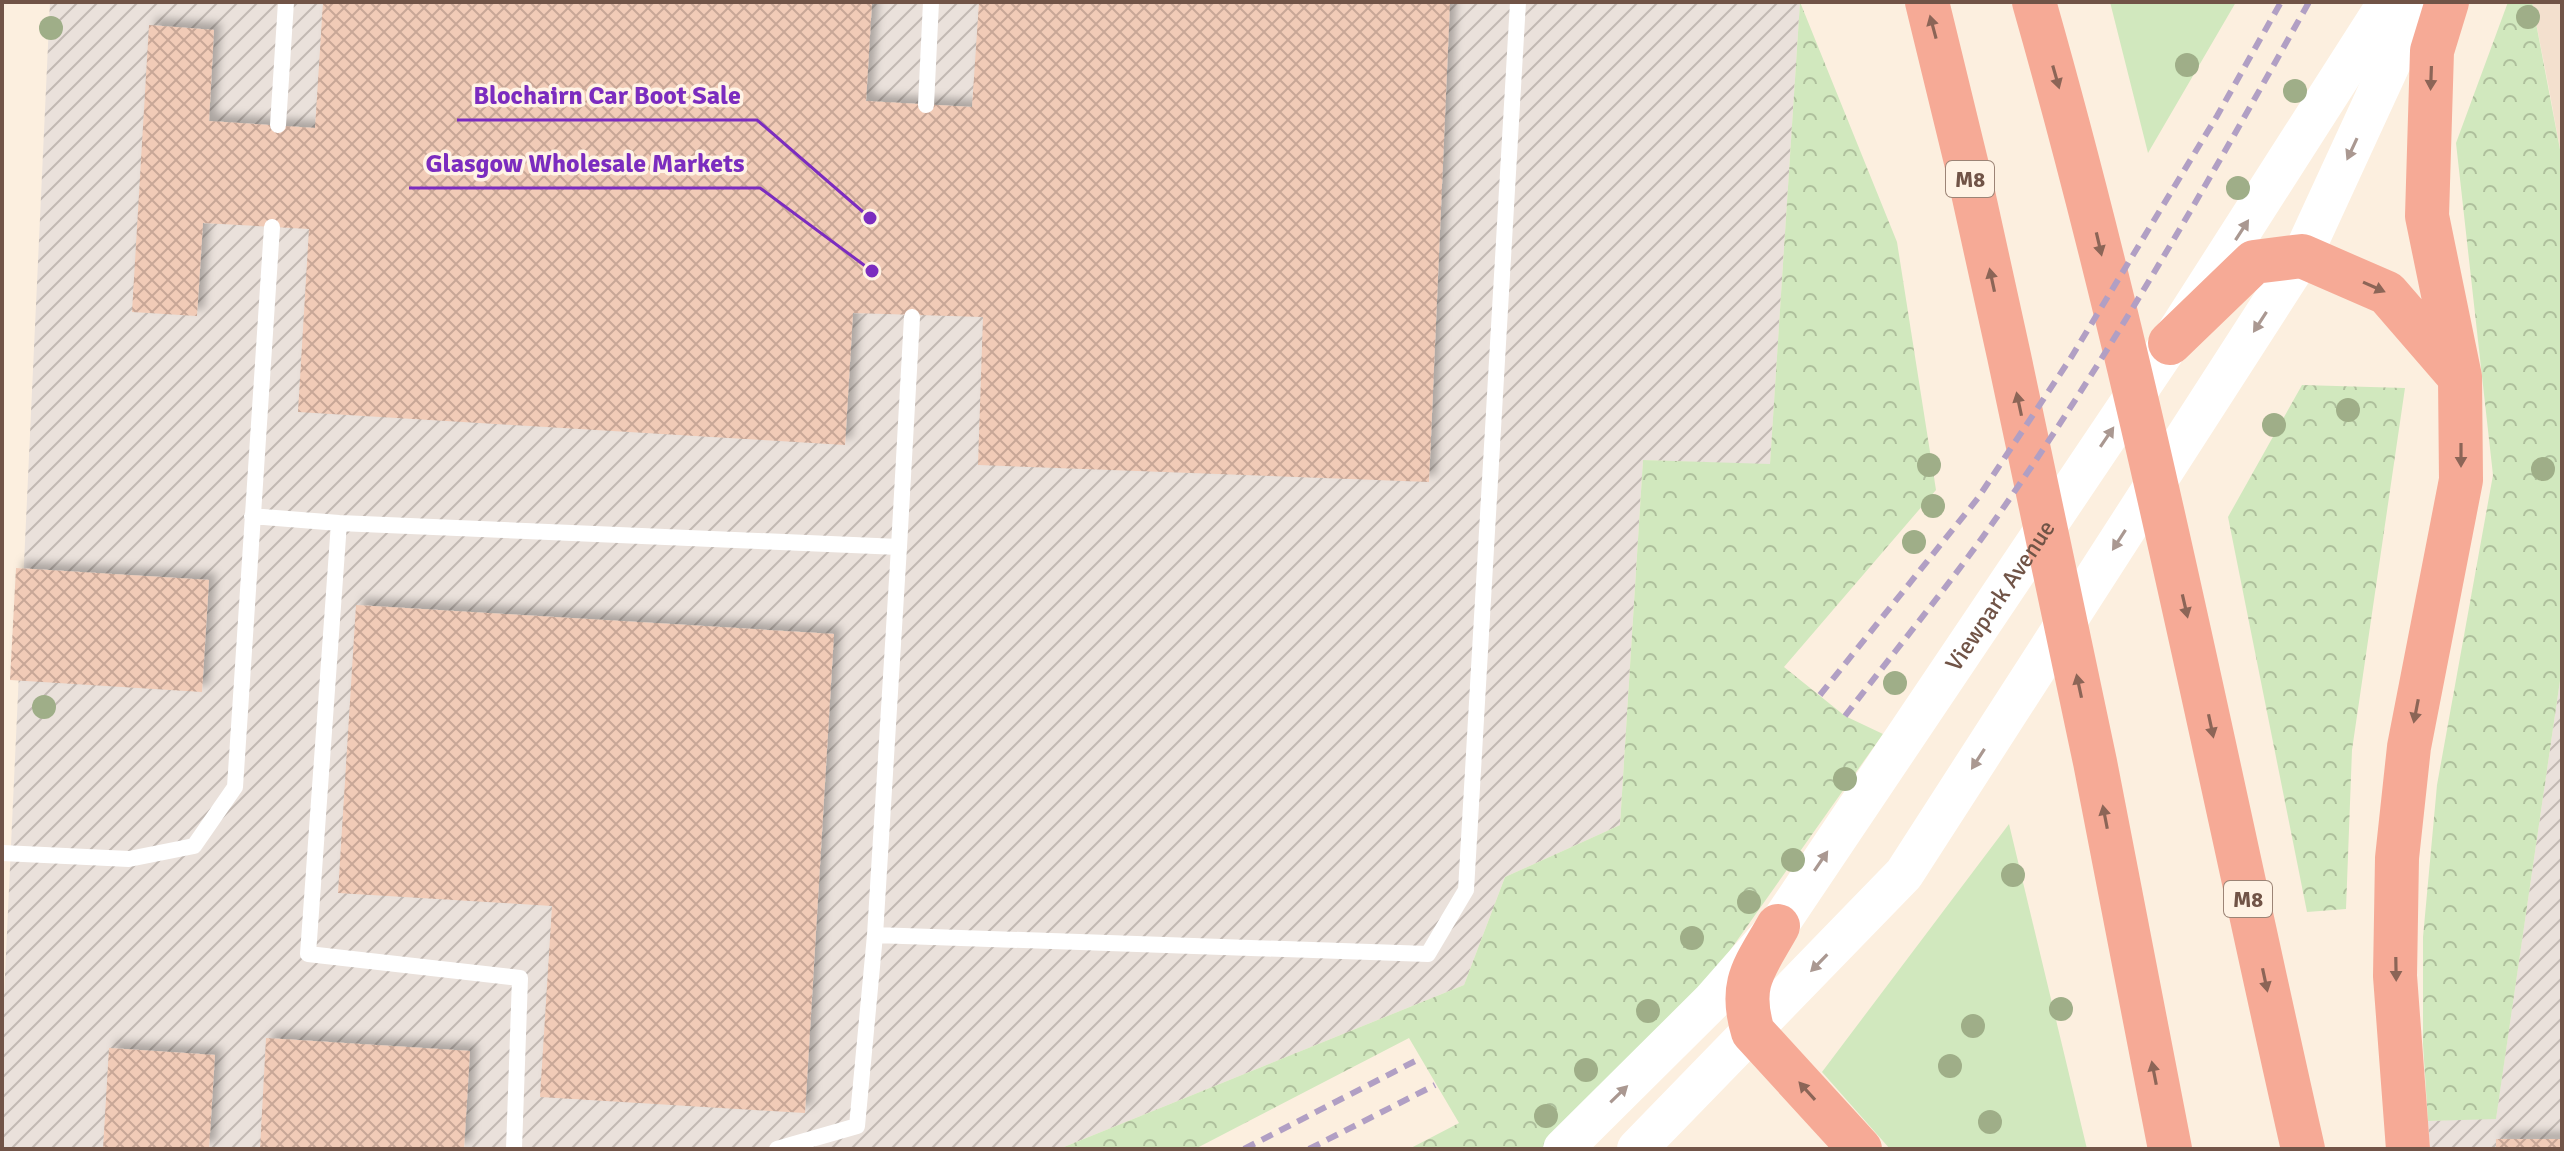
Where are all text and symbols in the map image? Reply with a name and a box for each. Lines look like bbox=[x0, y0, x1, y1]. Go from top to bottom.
one-way arrow bbox=[1927, 14, 1939, 39]
one-way arrow bbox=[2050, 65, 2062, 90]
one-way arrow bbox=[2425, 66, 2437, 91]
callout: Blochairn Car Boot Sale bbox=[457, 70, 757, 120]
text: Blochairn Car Boot Sale bbox=[473, 80, 741, 112]
one-way arrow bbox=[2345, 137, 2359, 161]
callout: Glasgow Wholesale Markets bbox=[409, 138, 760, 188]
text: Glasgow Wholesale Markets bbox=[426, 148, 744, 180]
road number: M8 bbox=[1946, 161, 1994, 197]
one-way arrow bbox=[2235, 219, 2249, 241]
one-way arrow bbox=[2094, 231, 2106, 256]
one-way arrow bbox=[1985, 267, 1998, 292]
one-way arrow bbox=[2362, 281, 2386, 294]
one-way arrow bbox=[2253, 311, 2268, 332]
one-way arrow bbox=[2012, 391, 2025, 416]
one-way arrow bbox=[2099, 426, 2114, 447]
one-way arrow bbox=[2455, 443, 2467, 468]
street label: Viewpark Avenue bbox=[1939, 514, 2062, 677]
one-way arrow bbox=[2113, 529, 2127, 551]
one-way arrow bbox=[2179, 594, 2192, 619]
one-way arrow bbox=[2072, 673, 2084, 698]
one-way arrow bbox=[2410, 699, 2422, 724]
one-way arrow bbox=[2205, 713, 2218, 738]
one-way arrow bbox=[1971, 748, 1986, 769]
one-way arrow bbox=[2099, 805, 2111, 830]
one-way arrow bbox=[1813, 851, 1828, 872]
road number: M8 bbox=[2224, 881, 2272, 917]
one-way arrow bbox=[1810, 953, 1829, 972]
one-way arrow bbox=[2390, 957, 2402, 983]
one-way arrow bbox=[2259, 968, 2272, 993]
one-way arrow bbox=[2148, 1060, 2160, 1085]
one-way arrow bbox=[1799, 1082, 1817, 1101]
one-way arrow bbox=[1609, 1086, 1628, 1104]

